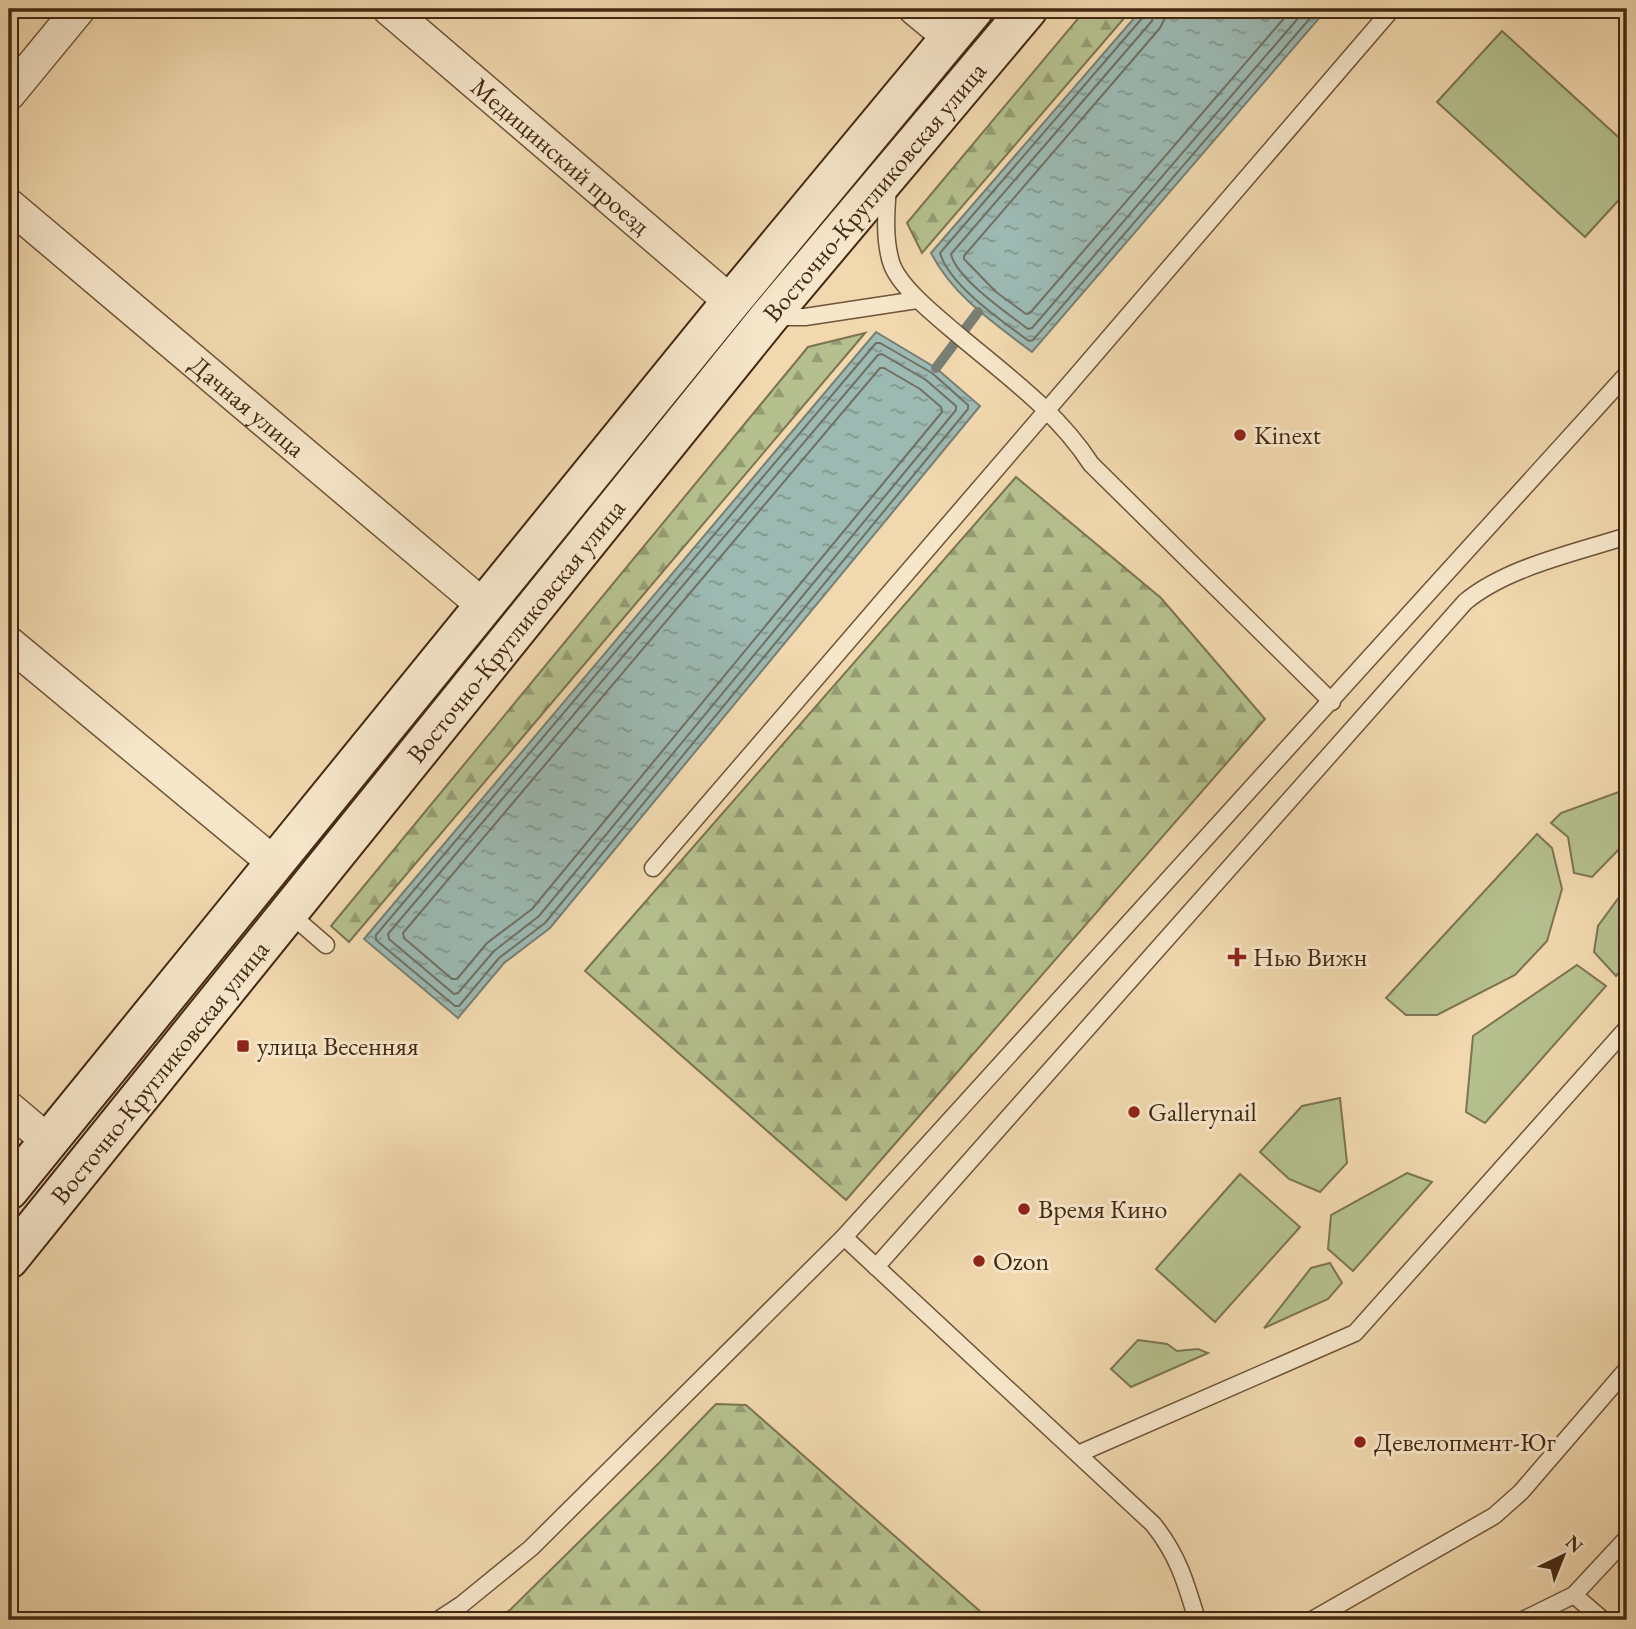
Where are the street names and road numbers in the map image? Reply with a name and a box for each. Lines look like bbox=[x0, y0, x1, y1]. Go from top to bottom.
street label: Восточно-Кругликовская улица bbox=[755, 54, 994, 329]
street label: Медицинский проезд bbox=[464, 70, 657, 242]
street label: Дачная улица bbox=[182, 348, 313, 465]
street label: Восточно-Кругликовская улица bbox=[399, 491, 633, 770]
street label: Восточно-Кругликовская улица bbox=[43, 933, 277, 1211]

